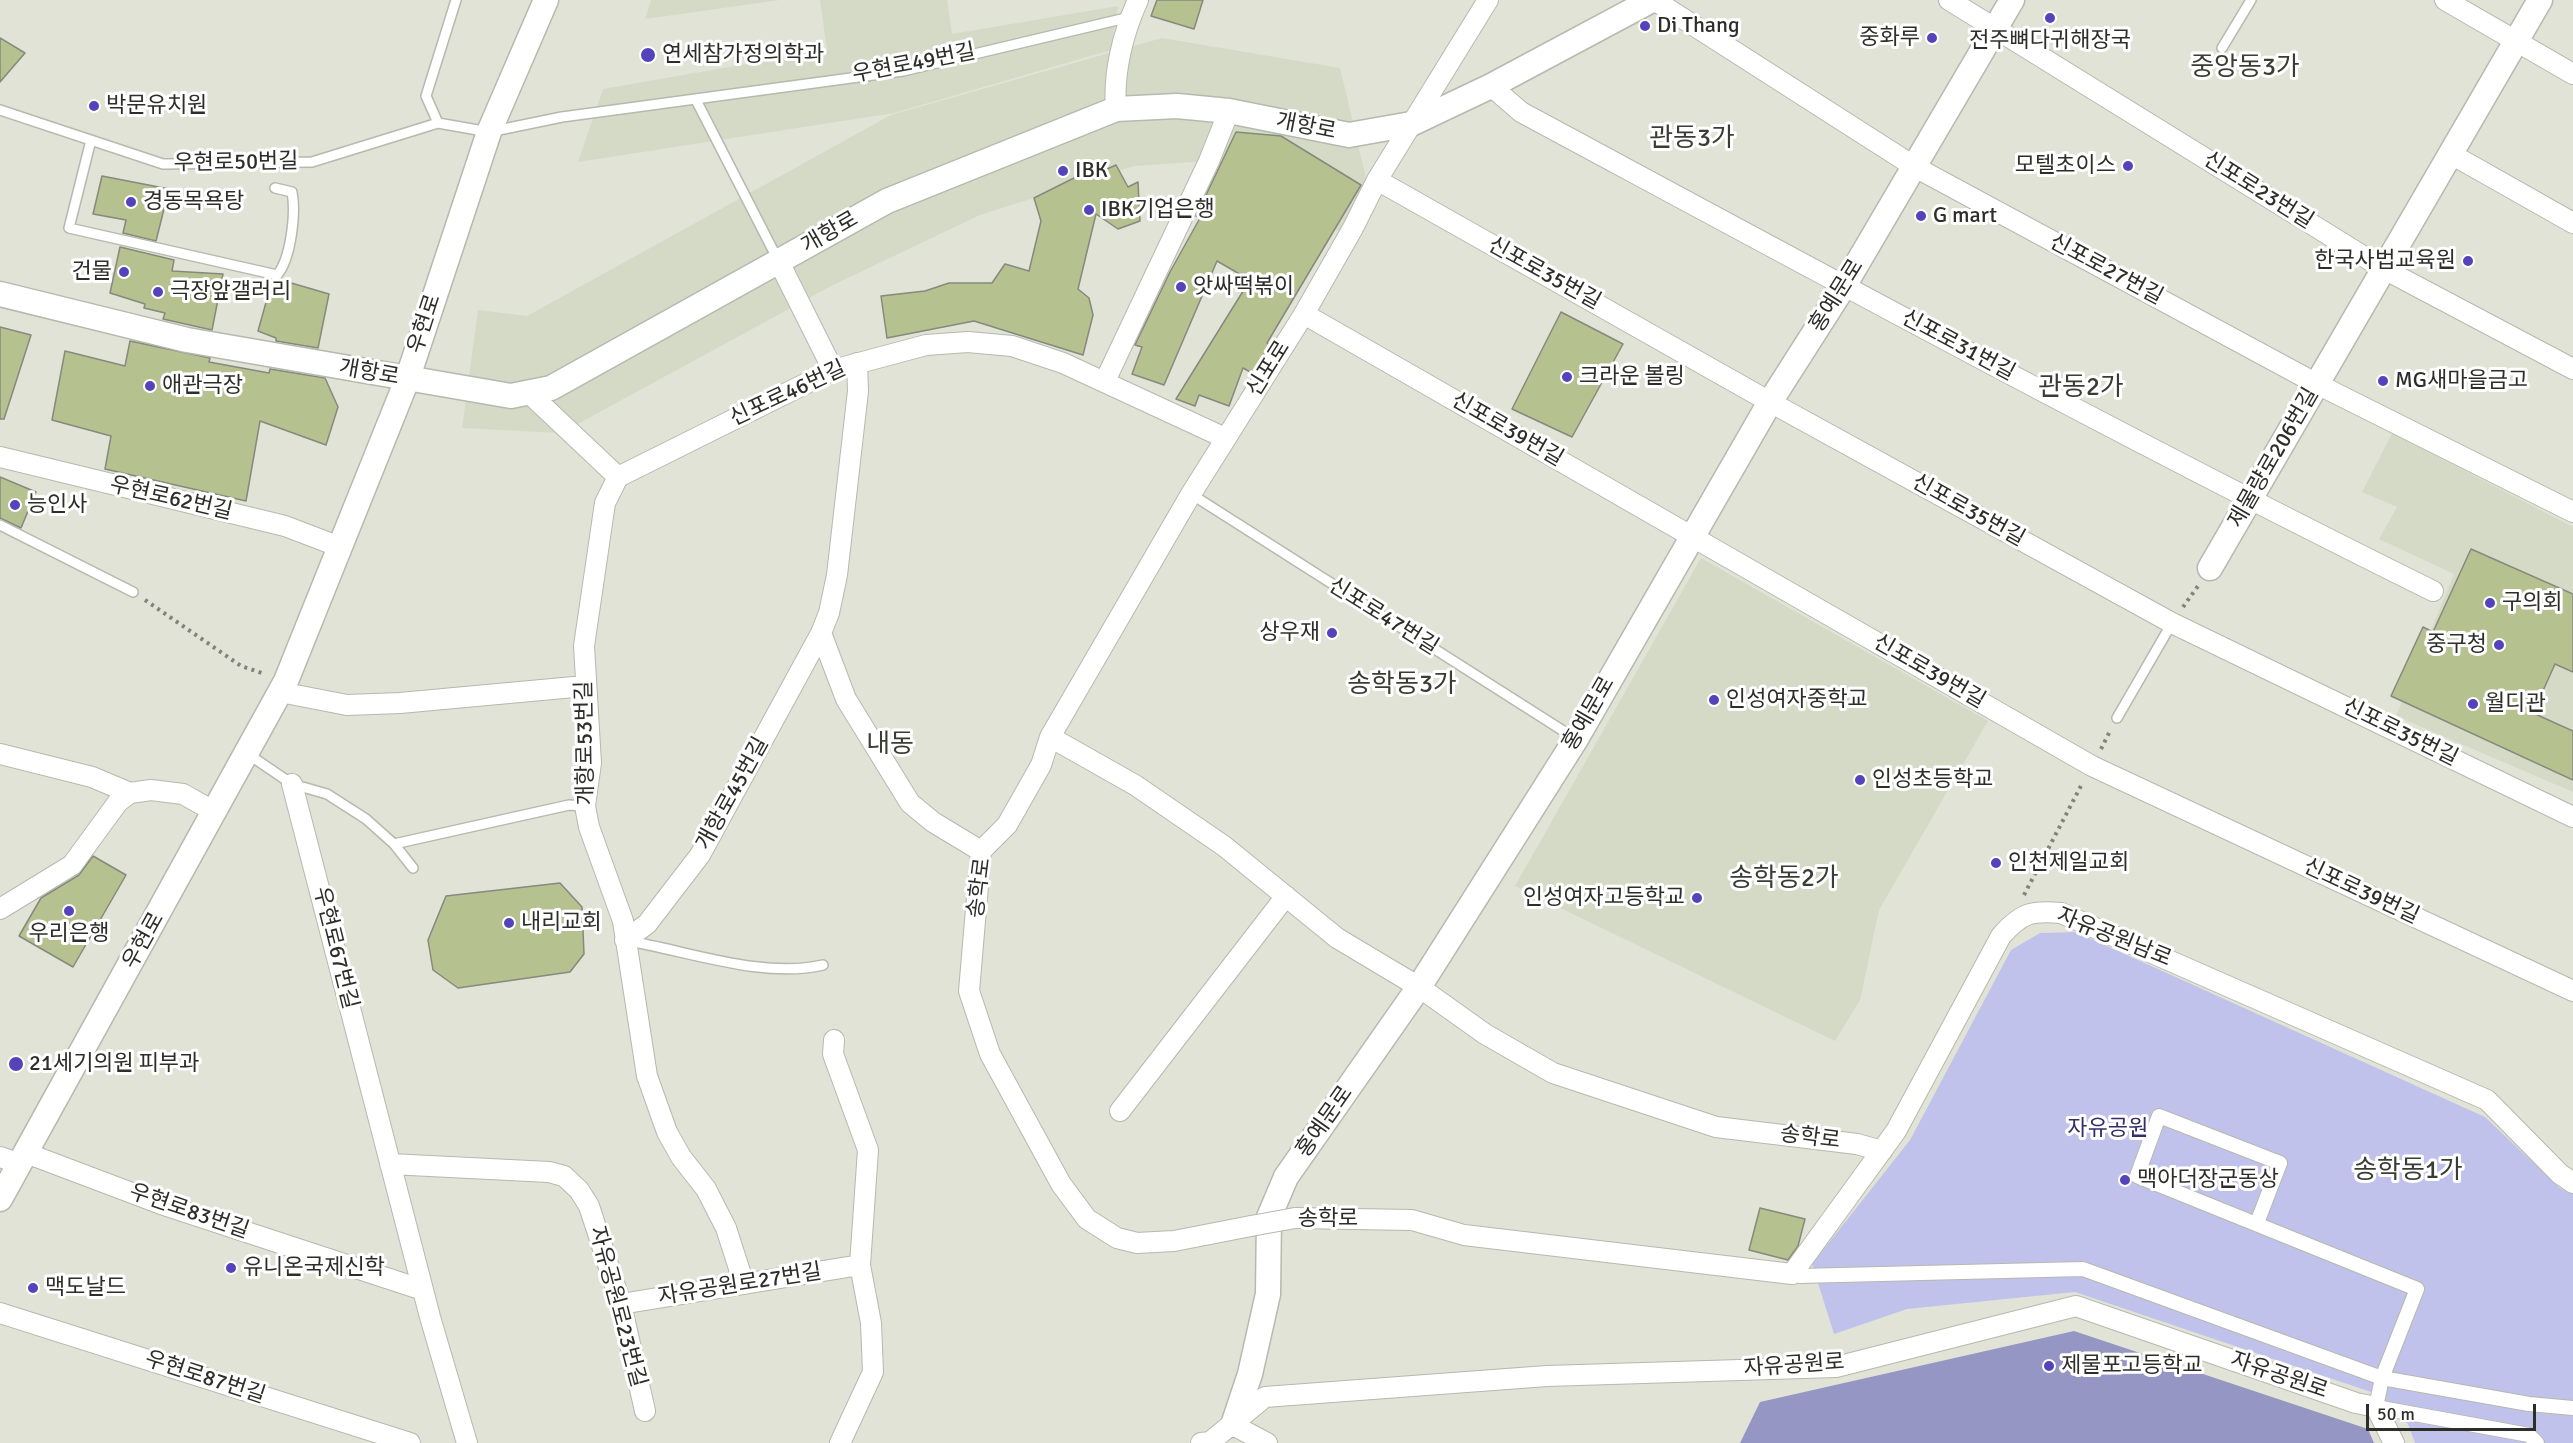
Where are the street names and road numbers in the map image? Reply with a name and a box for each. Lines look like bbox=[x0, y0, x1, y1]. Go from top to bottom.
street label: 우현로49번길 bbox=[850, 39, 978, 89]
street label: 개항로 bbox=[1274, 108, 1338, 146]
street label: 신포로23번길 bbox=[2198, 147, 2318, 235]
street label: 우현로50번길 bbox=[173, 149, 299, 177]
street label: 개항로 bbox=[797, 206, 863, 260]
street label: 신포로27번길 bbox=[2045, 229, 2167, 311]
street label: 신포로35번길 bbox=[1483, 232, 1605, 316]
street label: 홍예문로 bbox=[1804, 255, 1870, 337]
street label: 우현로 bbox=[403, 291, 447, 357]
street label: 신포로31번길 bbox=[1897, 305, 2019, 387]
street label: 신포로 bbox=[1242, 336, 1296, 402]
street label: 개항로 bbox=[337, 355, 401, 391]
street label: 신포로46번길 bbox=[726, 356, 850, 432]
street label: 제물량로206번길 bbox=[2223, 383, 2325, 533]
street label: 신포로39번길 bbox=[1446, 387, 1568, 473]
street label: 신포로35번길 bbox=[1907, 469, 2029, 553]
street label: 우현로62번길 bbox=[107, 472, 235, 526]
street label: 신포로47번길 bbox=[1323, 573, 1443, 661]
street label: 신포로39번길 bbox=[1868, 629, 1990, 715]
street label: 홍예문로 bbox=[1557, 672, 1621, 756]
street label: 개항로53번길 bbox=[572, 680, 600, 806]
street label: 신포로35번길 bbox=[2338, 694, 2462, 772]
street label: 개항로45번길 bbox=[691, 733, 775, 855]
street label: 신포로39번길 bbox=[2299, 854, 2423, 930]
street label: 송학로 bbox=[963, 856, 997, 920]
street label: 우현로67번길 bbox=[307, 884, 363, 1012]
street label: 자유공원남로 bbox=[2053, 903, 2175, 973]
street label: 우현로 bbox=[118, 908, 170, 974]
street label: 홍예문로 bbox=[1291, 1081, 1359, 1163]
street label: 송학로 bbox=[1778, 1121, 1842, 1155]
street label: 우현로83번길 bbox=[126, 1179, 252, 1245]
street label: 송학로 bbox=[1298, 1206, 1358, 1232]
street label: 자유공원로23번길 bbox=[583, 1224, 651, 1390]
street label: 자유공원로27번길 bbox=[656, 1259, 824, 1311]
street label: 우현로87번길 bbox=[141, 1346, 269, 1410]
street label: 자유공원로 bbox=[2227, 1347, 2331, 1405]
street label: 자유공원로 bbox=[1743, 1349, 1845, 1383]

